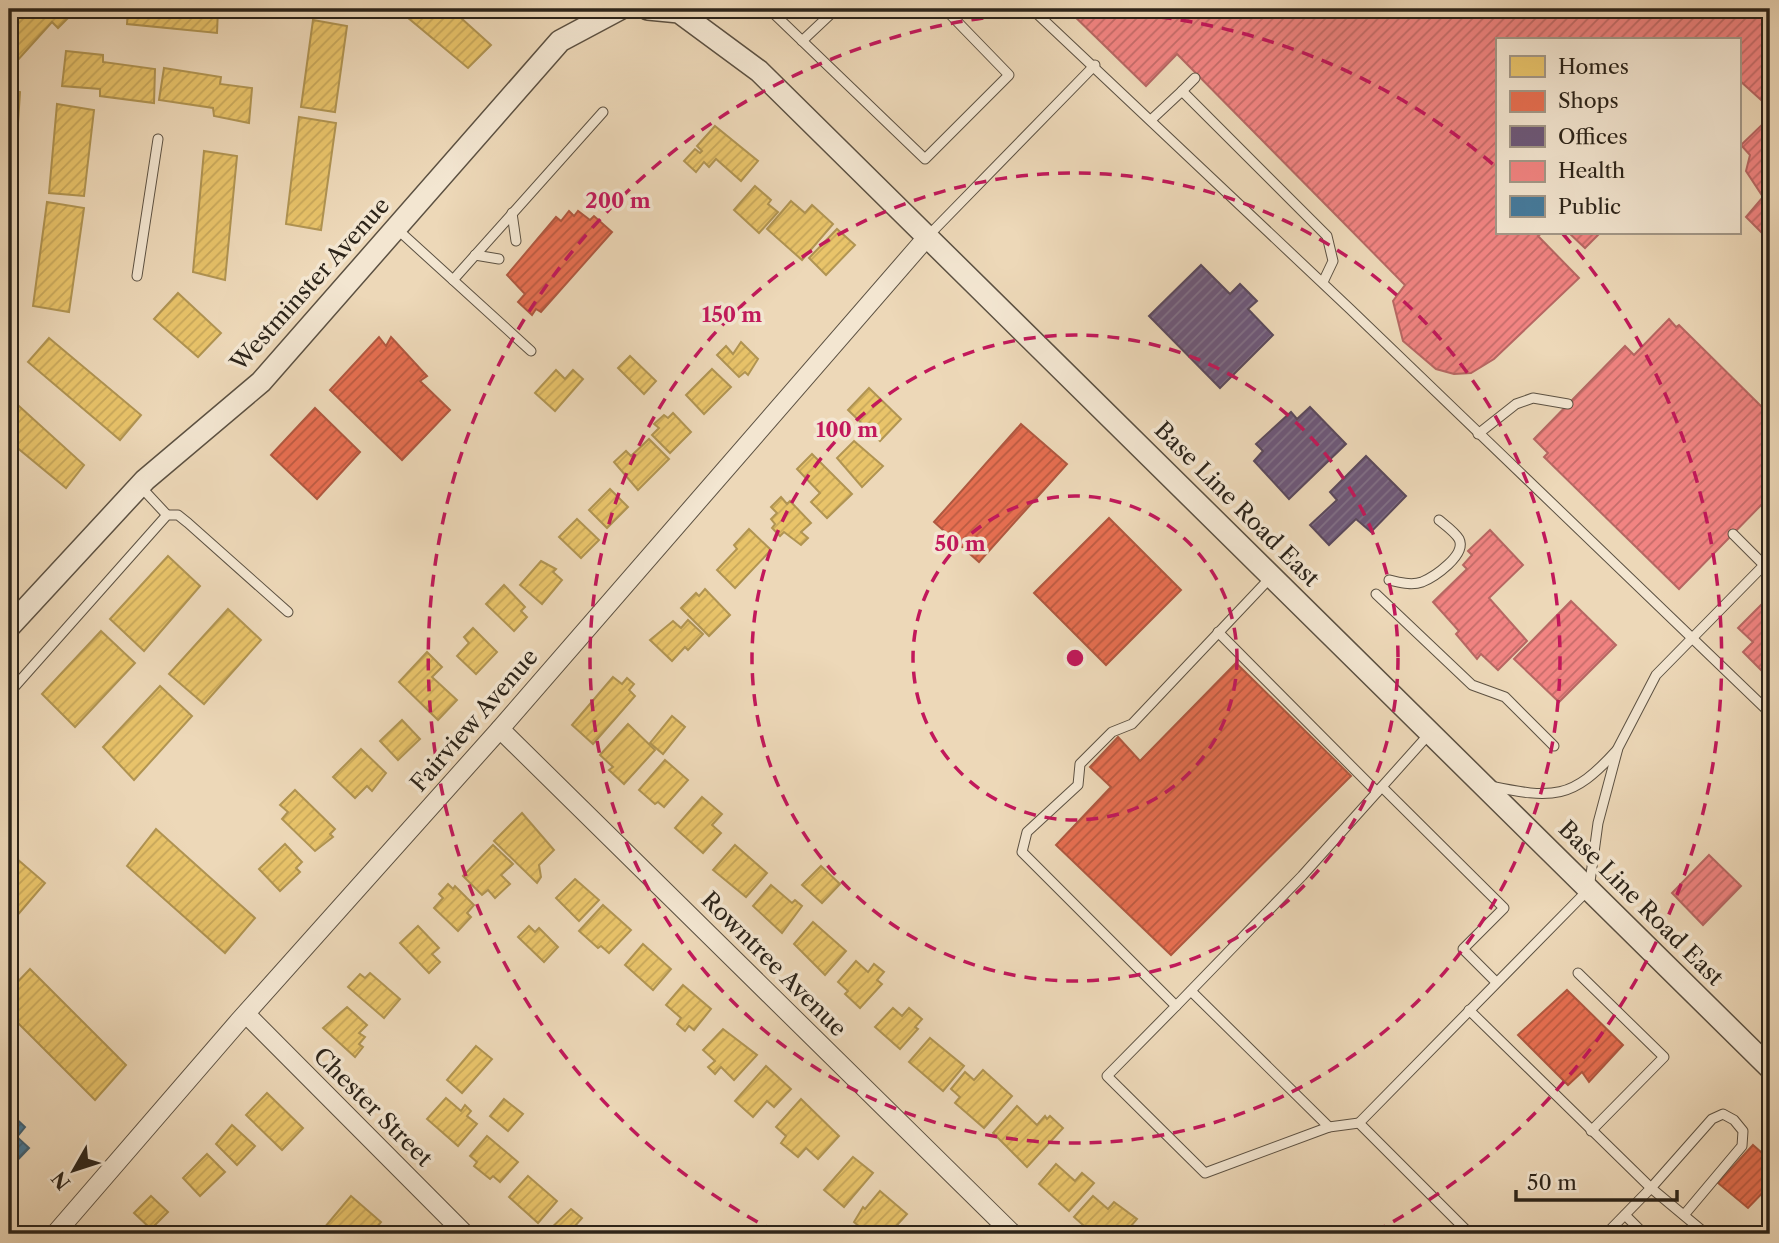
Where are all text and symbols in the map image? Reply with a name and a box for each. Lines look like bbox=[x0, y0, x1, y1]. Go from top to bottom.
legend bbox=[1496, 38, 1740, 234]
text: Homes bbox=[1558, 54, 1629, 79]
text: Shops bbox=[1558, 88, 1619, 113]
text: Offices bbox=[1558, 124, 1628, 149]
text: Health bbox=[1558, 158, 1625, 183]
text: 200 m bbox=[585, 188, 651, 213]
street label: Westminster Avenue bbox=[224, 191, 395, 377]
text: Public bbox=[1558, 194, 1621, 219]
text: 150 m bbox=[702, 302, 762, 327]
street label: Base Line Road East bbox=[1149, 416, 1325, 592]
text: 100 m bbox=[816, 417, 878, 442]
text: 50 m bbox=[934, 531, 986, 556]
street label: Fairview Avenue bbox=[404, 643, 544, 797]
centre of rings bbox=[1063, 646, 1087, 670]
street label: Base Line Road East bbox=[1553, 815, 1729, 991]
street label: Rowntree Avenue bbox=[696, 886, 852, 1042]
street label: Chester Street bbox=[308, 1042, 438, 1172]
north arrow bbox=[38, 1134, 108, 1204]
scale bar bbox=[1516, 1159, 1678, 1203]
text: N bbox=[47, 1167, 75, 1194]
text: 50 m bbox=[1527, 1170, 1577, 1195]

